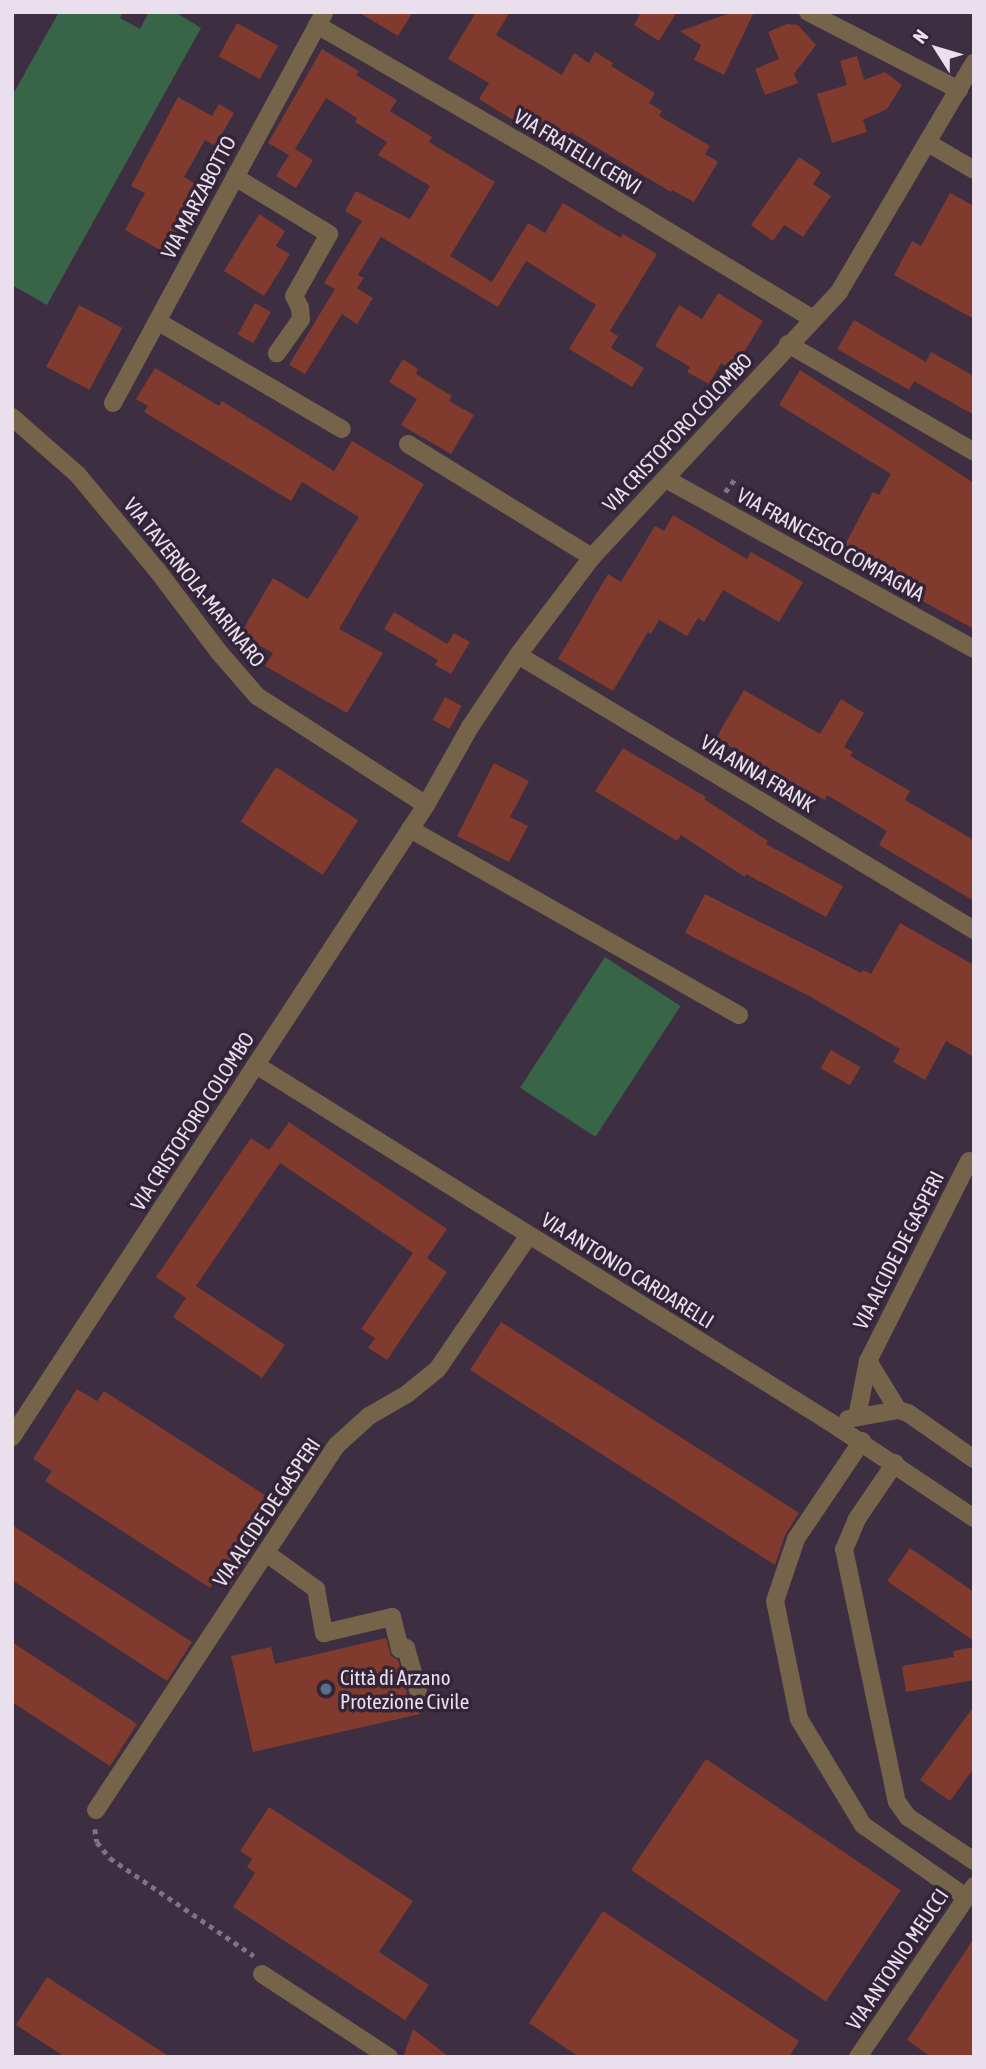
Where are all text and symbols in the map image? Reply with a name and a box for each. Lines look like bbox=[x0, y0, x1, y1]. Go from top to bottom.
north arrow bbox=[902, 14, 972, 84]
text: N bbox=[908, 25, 932, 47]
street label: VIA FRATELLI CERVI bbox=[510, 103, 646, 199]
street label: VIA MARZABOTTO bbox=[155, 131, 241, 263]
street label: VIA CRISTOFORO COLOMBO bbox=[597, 347, 757, 517]
street label: VIA FRANCESCO COMPAGNA bbox=[733, 482, 929, 606]
street label: VIA TAVERNOLA-MARINARO bbox=[119, 492, 271, 672]
street label: VIA ANNA FRANK bbox=[696, 729, 820, 817]
street label: VIA CRISTOFORO COLOMBO bbox=[125, 1027, 259, 1215]
street label: VIA ALCIDE DE GASPERI bbox=[847, 1167, 949, 1333]
street label: VIA ANTONIO CARDARELLI bbox=[537, 1207, 719, 1333]
street label: VIA ALCIDE DE GASPERI bbox=[207, 1433, 325, 1591]
place label: Città di Arzano Protezione Civile bbox=[340, 1664, 469, 1714]
marker: Città di Arzano Protezione Civile bbox=[318, 1681, 334, 1697]
street label: VIA ANTONIO MEUCCI bbox=[841, 1884, 953, 2034]

